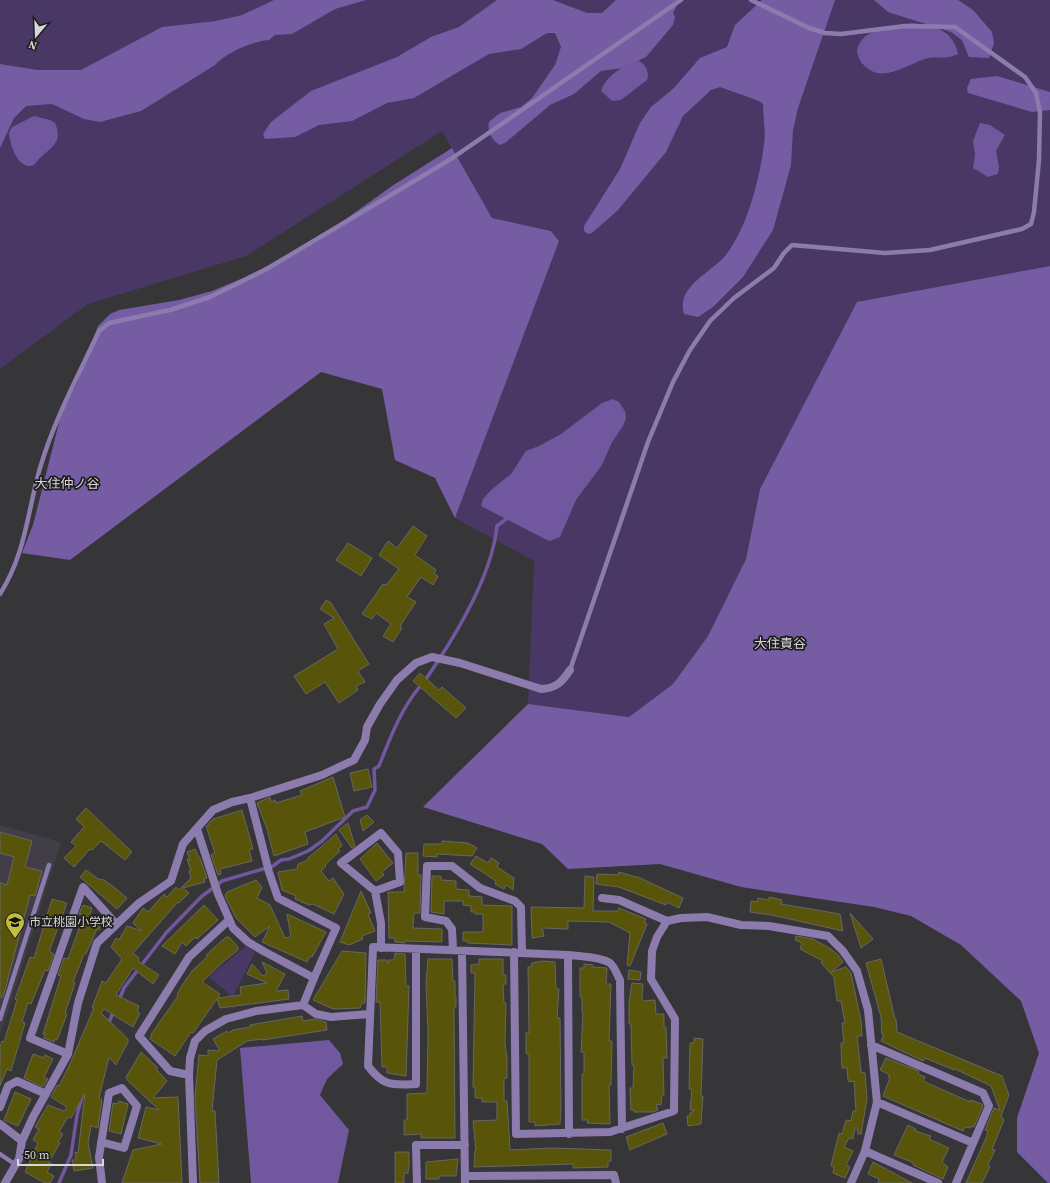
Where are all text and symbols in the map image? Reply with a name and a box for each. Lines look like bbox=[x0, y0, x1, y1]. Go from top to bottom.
north arrow bbox=[16, 16, 56, 56]
text: N bbox=[27, 37, 39, 53]
district label: 大住仲ノ谷 bbox=[34, 475, 100, 492]
district label: 大住責谷 bbox=[754, 635, 806, 652]
school or university icon: 市立桃園小学校 bbox=[4, 911, 26, 939]
place label: 市立桃園小学校 bbox=[29, 914, 113, 930]
scale bar bbox=[18, 1141, 103, 1167]
text: 50 m bbox=[24, 1147, 50, 1163]

